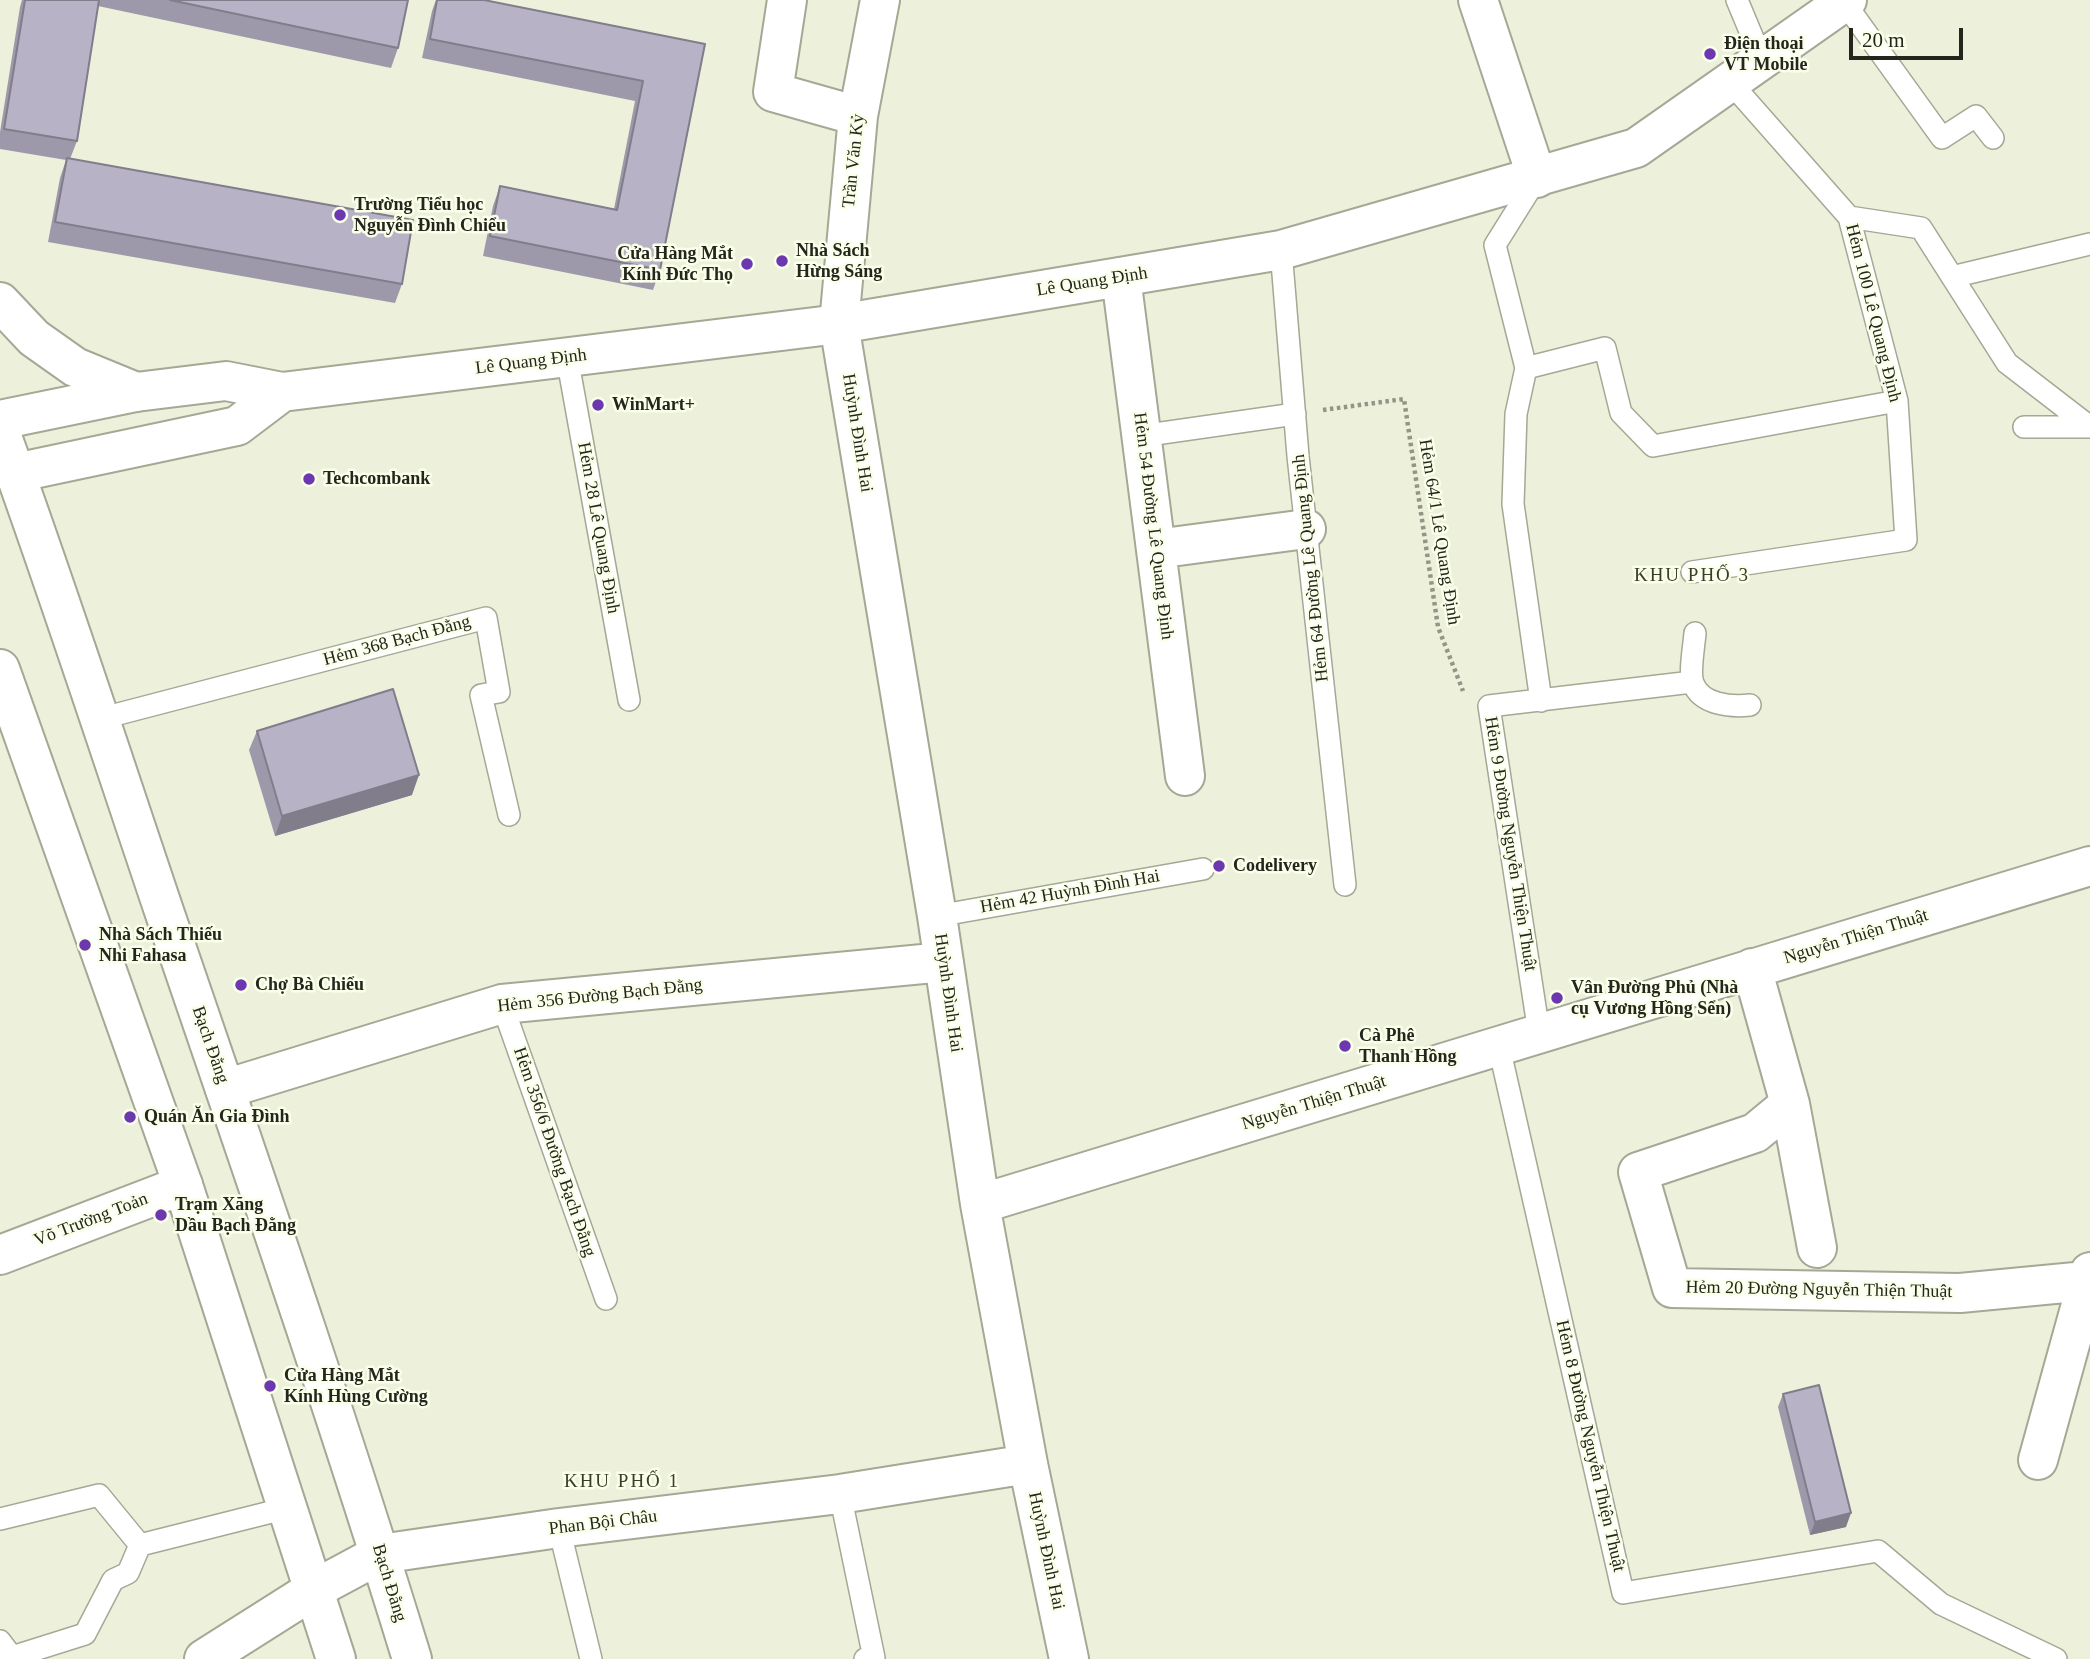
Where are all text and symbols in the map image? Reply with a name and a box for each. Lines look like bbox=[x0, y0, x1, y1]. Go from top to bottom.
scale bar bbox=[1852, 14, 1966, 58]
text: 20 m bbox=[1862, 28, 1905, 52]
place label: Điện thoại VT Mobile bbox=[1724, 33, 1807, 76]
marker: Điện thoại VT Mobile bbox=[1702, 46, 1718, 62]
street label: Trần Văn Kỷ bbox=[838, 113, 870, 209]
place label: Trường Tiểu học Nguyễn Đình Chiểu bbox=[354, 194, 506, 236]
marker: Trường Tiểu học Nguyễn Đình Chiểu bbox=[332, 207, 348, 223]
street label: Hẻm 100 Lê Quang Định bbox=[1840, 222, 1906, 404]
place label: Nhà Sách Hừng Sáng bbox=[796, 240, 882, 282]
place label: Cửa Hàng Mắt Kính Đức Thọ bbox=[617, 243, 733, 286]
marker: Nhà Sách Hừng Sáng bbox=[774, 253, 790, 269]
marker: Cửa Hàng Mắt Kính Đức Thọ bbox=[739, 256, 755, 272]
street label: Lê Quang Định bbox=[1035, 263, 1149, 301]
street label: Lê Quang Định bbox=[474, 344, 588, 380]
street label: Huỳnh Đình Hai bbox=[837, 372, 877, 494]
place label: WinMart+ bbox=[612, 394, 695, 416]
marker: WinMart+ bbox=[590, 397, 606, 413]
street label: Hẻm 54 Đường Lê Quang Định bbox=[1128, 411, 1178, 641]
street label: Hẻm 64/1 Lê Quang Định bbox=[1414, 437, 1464, 627]
street label: Hẻm 28 Lê Quang Định bbox=[572, 440, 624, 616]
street label: Hẻm 64 Đường Lê Quang Định bbox=[1288, 453, 1334, 683]
place label: Techcombank bbox=[323, 468, 430, 490]
marker: Techcombank bbox=[301, 471, 317, 487]
district label: KHU PHỐ 3 bbox=[1635, 565, 1749, 587]
street label: Hẻm 368 Bạch Đằng bbox=[321, 611, 473, 671]
street label: Hẻm 9 Đường Nguyễn Thiện Thuật bbox=[1479, 715, 1541, 973]
place label: Codelivery bbox=[1233, 855, 1317, 877]
marker: Codelivery bbox=[1211, 858, 1227, 874]
street label: Hẻm 42 Huỳnh Đình Hai bbox=[979, 866, 1161, 918]
street label: Nguyễn Thiện Thuật bbox=[1781, 905, 1931, 969]
place label: Nhà Sách Thiếu Nhi Fahasa bbox=[99, 924, 222, 967]
street label: Huỳnh Đình Hai bbox=[929, 932, 967, 1054]
marker: Nhà Sách Thiếu Nhi Fahasa bbox=[77, 937, 93, 953]
place label: Chợ Bà Chiểu bbox=[255, 974, 364, 996]
street label: Hẻm 356 Đường Bạch Đằng bbox=[496, 974, 704, 1018]
marker: Chợ Bà Chiểu bbox=[233, 977, 249, 993]
place label: Vân Đường Phủ (Nhà cụ Vương Hồng Sển) bbox=[1571, 977, 1738, 1020]
marker: Vân Đường Phủ (Nhà cụ Vương Hồng Sển) bbox=[1549, 990, 1565, 1006]
street label: Bạch Đằng bbox=[187, 1003, 233, 1087]
place label: Cà Phê Thanh Hồng bbox=[1359, 1025, 1457, 1068]
marker: Cà Phê Thanh Hồng bbox=[1337, 1038, 1353, 1054]
street label: Hẻm 356/6 Đường Bạch Đằng bbox=[508, 1044, 600, 1260]
street label: Nguyễn Thiện Thuật bbox=[1239, 1071, 1389, 1135]
place label: Quán Ăn Gia Đình bbox=[144, 1106, 290, 1128]
marker: Quán Ăn Gia Đình bbox=[122, 1109, 138, 1125]
street label: Võ Trường Toản bbox=[31, 1188, 151, 1252]
place label: Trạm Xăng Dầu Bạch Đằng bbox=[175, 1194, 296, 1236]
marker: Trạm Xăng Dầu Bạch Đằng bbox=[153, 1207, 169, 1223]
street label: Hẻm 20 Đường Nguyễn Thiện Thuật bbox=[1685, 1277, 1953, 1303]
street label: Hẻm 8 Đường Nguyễn Thiện Thuật bbox=[1550, 1318, 1630, 1574]
place label: Cửa Hàng Mắt Kính Hùng Cường bbox=[284, 1365, 428, 1408]
marker: Cửa Hàng Mắt Kính Hùng Cường bbox=[262, 1378, 278, 1394]
district label: KHU PHỐ 1 bbox=[565, 1471, 679, 1493]
street label: Huỳnh Đình Hai bbox=[1023, 1490, 1069, 1612]
street label: Phan Bội Châu bbox=[548, 1506, 658, 1540]
street label: Bạch Đằng bbox=[367, 1541, 411, 1625]

